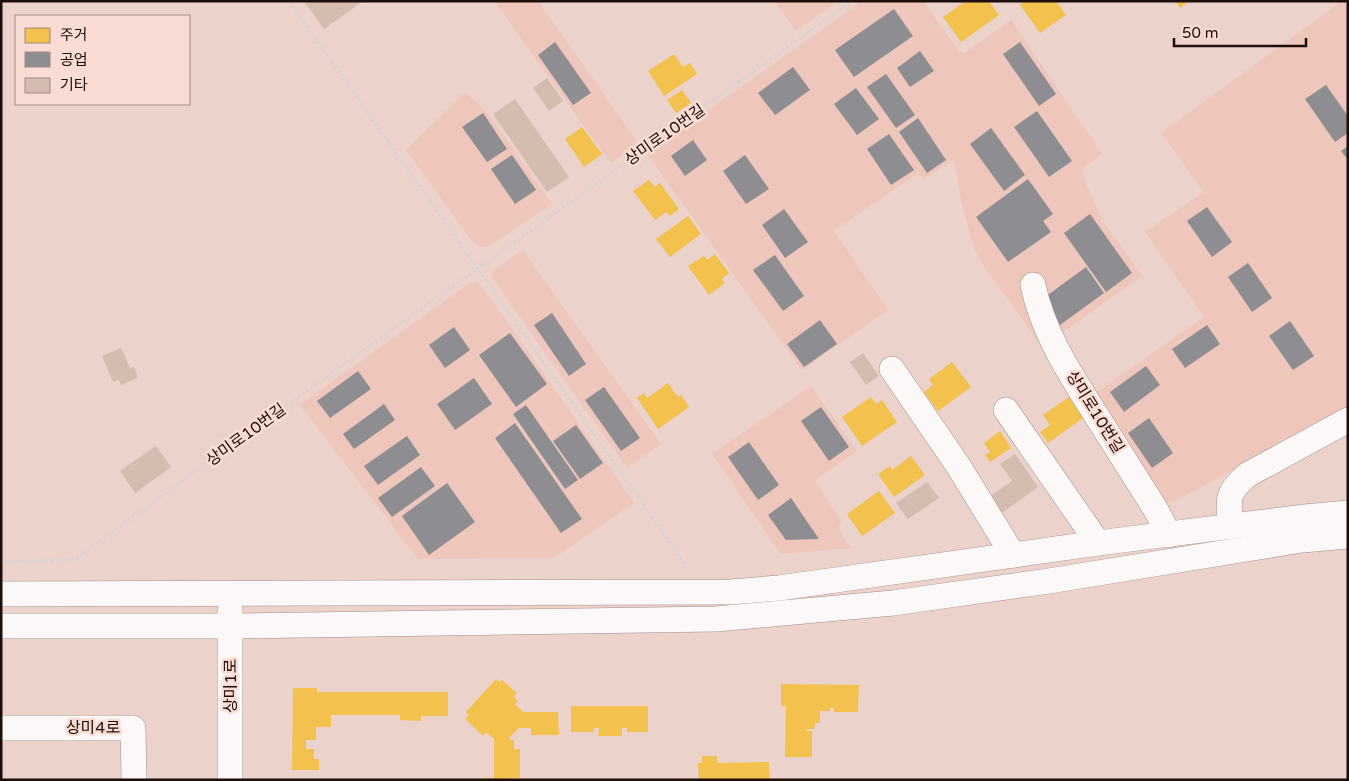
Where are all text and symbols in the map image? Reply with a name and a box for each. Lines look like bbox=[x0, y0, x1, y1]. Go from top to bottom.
legend bbox=[15, 15, 190, 105]
scale bar bbox=[1174, 15, 1306, 47]
text: 50 m bbox=[1182, 24, 1219, 42]
text: 주거 bbox=[60, 26, 88, 44]
text: 공업 bbox=[60, 51, 88, 69]
text: 기타 bbox=[60, 76, 88, 94]
street label: 상미로10번길 bbox=[621, 100, 709, 170]
street label: 상미로10번길 bbox=[1062, 367, 1128, 457]
street label: 상미로10번길 bbox=[202, 399, 290, 471]
street label: 상미1로 bbox=[221, 659, 241, 713]
street label: 상미4로 bbox=[66, 718, 120, 738]

